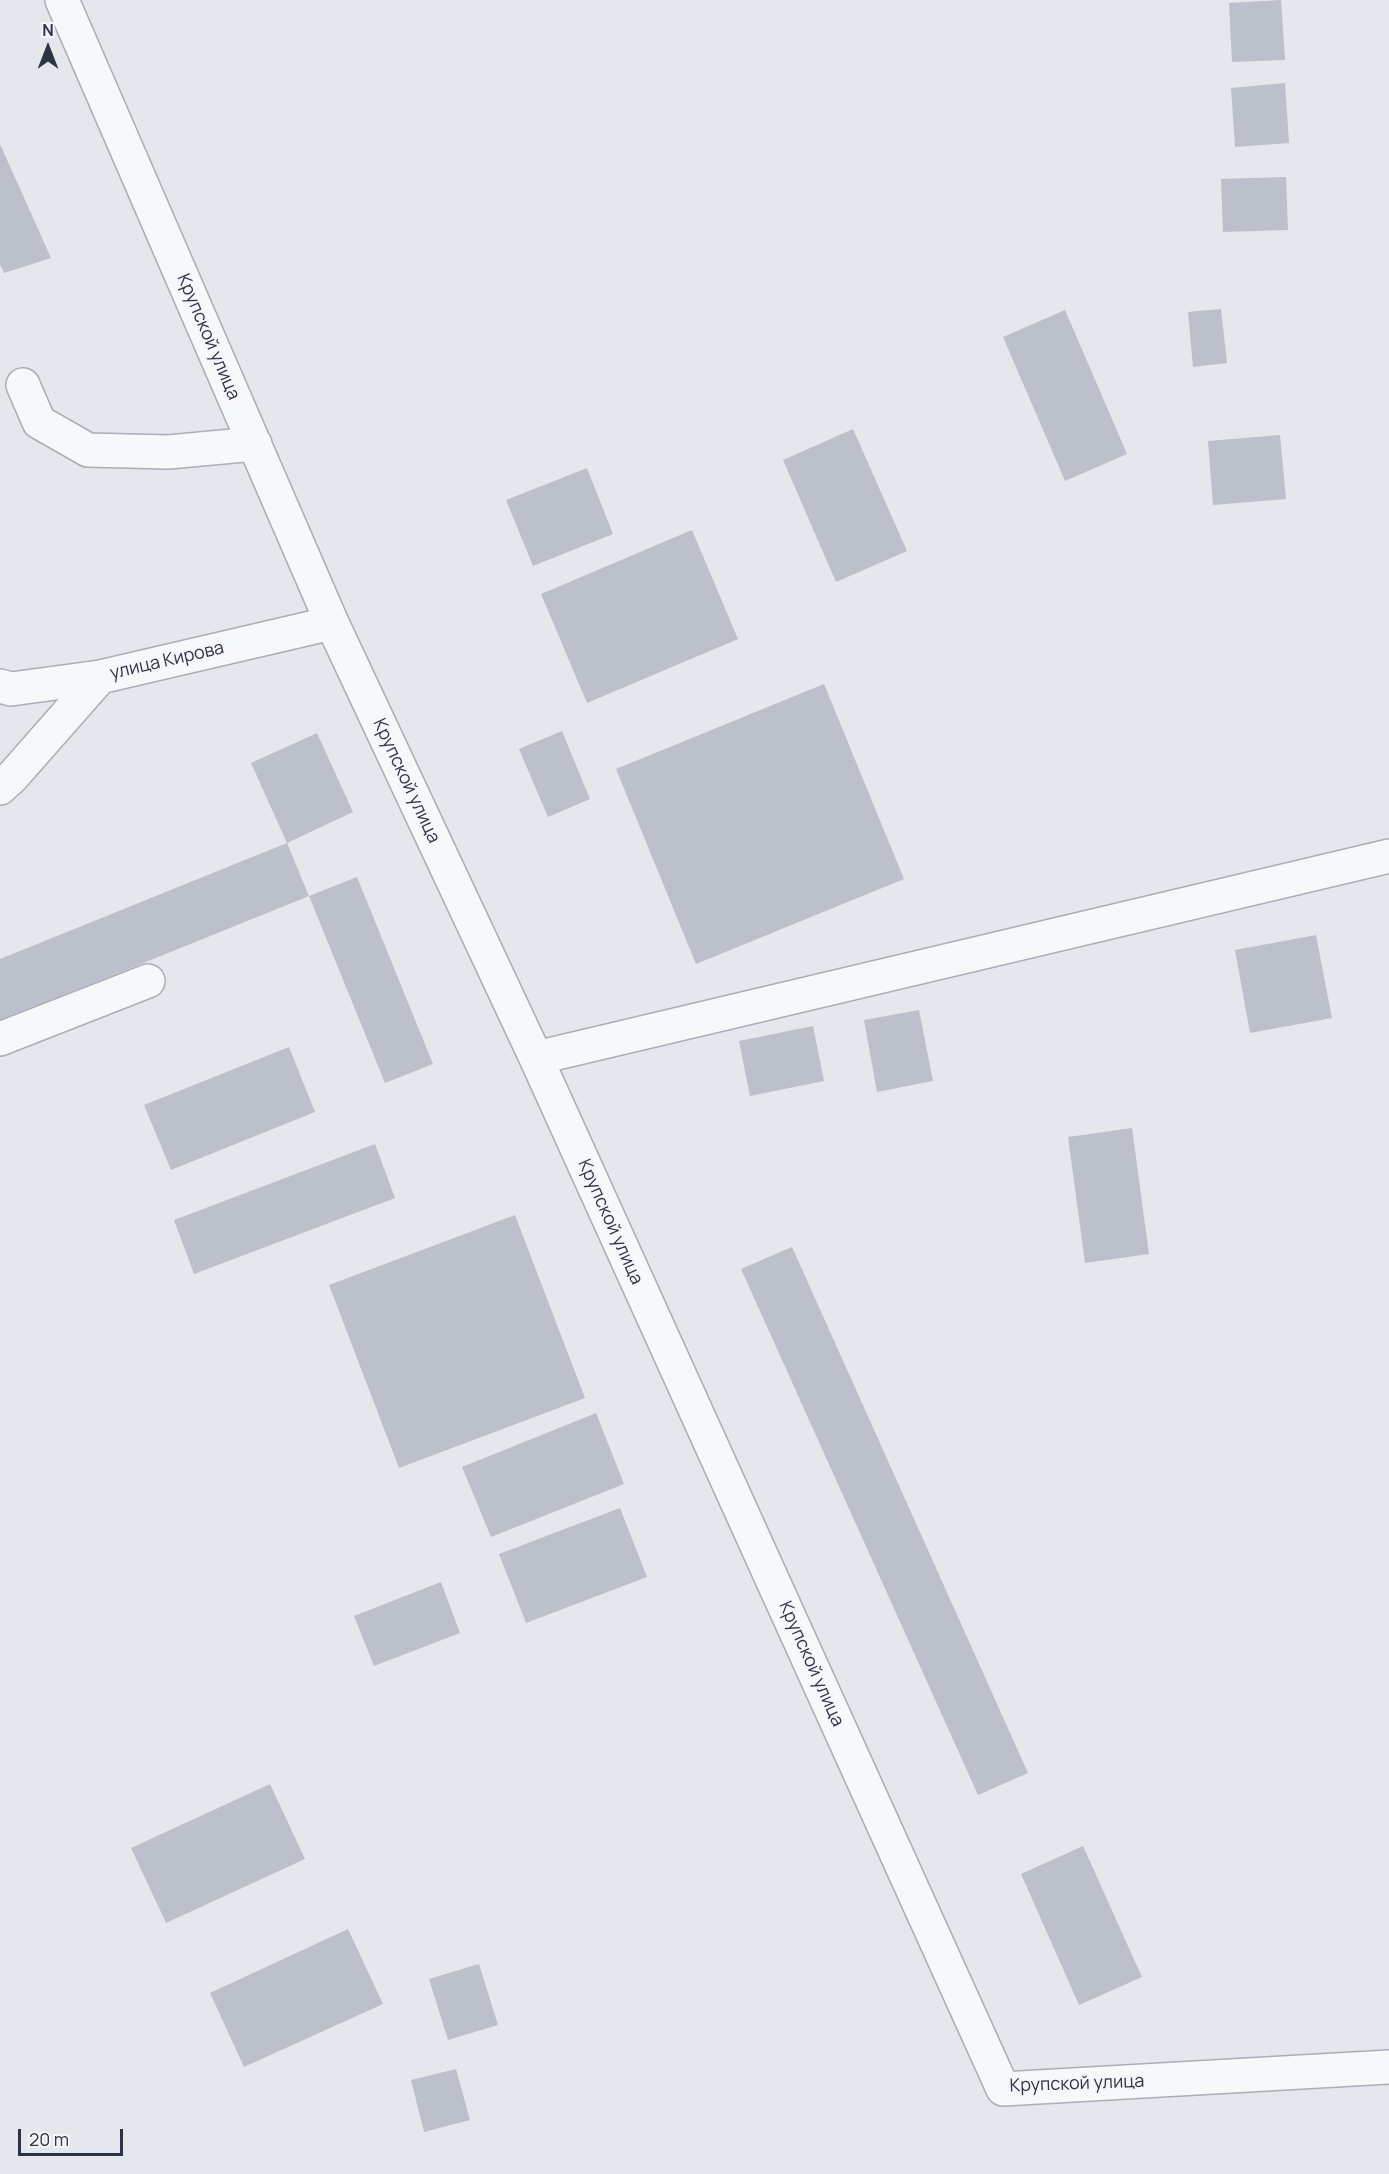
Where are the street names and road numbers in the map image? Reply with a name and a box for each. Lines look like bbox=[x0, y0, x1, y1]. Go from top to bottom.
street label: Крупской улица bbox=[172, 271, 244, 403]
street label: улица Кирова bbox=[108, 637, 226, 685]
street label: Крупской улица bbox=[368, 715, 444, 847]
street label: Крупской улица bbox=[573, 1156, 647, 1288]
street label: Крупской улица bbox=[774, 1598, 848, 1730]
street label: Крупской улица bbox=[1009, 2071, 1145, 2097]

